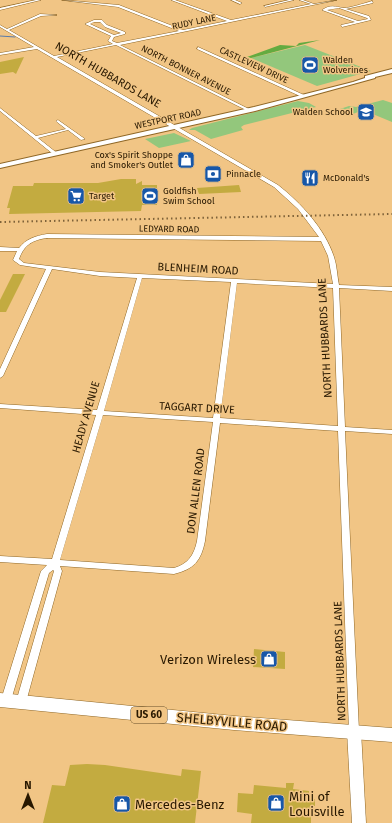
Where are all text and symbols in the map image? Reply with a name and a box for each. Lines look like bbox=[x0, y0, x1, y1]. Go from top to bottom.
street label: RUDY LANE bbox=[171, 12, 217, 32]
street label: NORTH HUBBARDS LANE bbox=[53, 39, 163, 111]
street label: NORTH BONNER AVENUE bbox=[140, 43, 233, 97]
street label: CASTLEVIEW DRIVE bbox=[218, 45, 290, 85]
sports icon: Walden Wolverines bbox=[300, 55, 320, 75]
place label: Walden Wolverines bbox=[323, 55, 368, 75]
school or university icon: Walden School bbox=[356, 102, 376, 122]
street label: WESTPORT ROAD bbox=[134, 107, 202, 131]
place label: Walden School bbox=[293, 107, 353, 117]
place label: Cox's Spirit Shoppe and Smoker's Outlet bbox=[90, 150, 174, 170]
shop icon: Cox's Spirit Shoppe and Smoker's Outlet bbox=[176, 150, 196, 170]
bank icon: Pinnacle bbox=[203, 164, 223, 184]
restaurant icon: McDonald's bbox=[300, 168, 320, 188]
place label: Pinnacle bbox=[226, 169, 261, 179]
place label: McDonald's bbox=[323, 173, 370, 183]
supermarket icon: Target bbox=[66, 186, 86, 206]
sports icon: Goldfish Swim School bbox=[140, 186, 160, 206]
place label: Goldfish Swim School bbox=[163, 186, 215, 206]
place label: Target bbox=[89, 191, 115, 201]
street label: LEDYARD ROAD bbox=[139, 223, 200, 235]
street label: BLENHEIM ROAD bbox=[157, 260, 239, 278]
street label: NORTH HUBBARDS LANE bbox=[315, 278, 335, 398]
street label: HEADY AVENUE bbox=[70, 379, 103, 454]
street label: TAGGART DRIVE bbox=[159, 400, 235, 416]
street label: DON ALLEN ROAD bbox=[184, 447, 208, 535]
street label: NORTH HUBBARDS LANE bbox=[331, 601, 349, 721]
shop icon: Verizon Wireless bbox=[259, 649, 279, 669]
place label: Verizon Wireless bbox=[160, 652, 256, 667]
road number: US 60 bbox=[131, 707, 167, 723]
street label: SHELBYVILLE ROAD bbox=[176, 710, 288, 734]
north arrow bbox=[8, 775, 48, 815]
text: N bbox=[24, 779, 32, 792]
place label: Mini of Louisville bbox=[289, 789, 345, 819]
shop icon: Mini of Louisville bbox=[266, 793, 286, 813]
shop icon: Mercedes-Benz bbox=[112, 794, 132, 814]
place label: Mercedes-Benz bbox=[135, 797, 225, 812]

